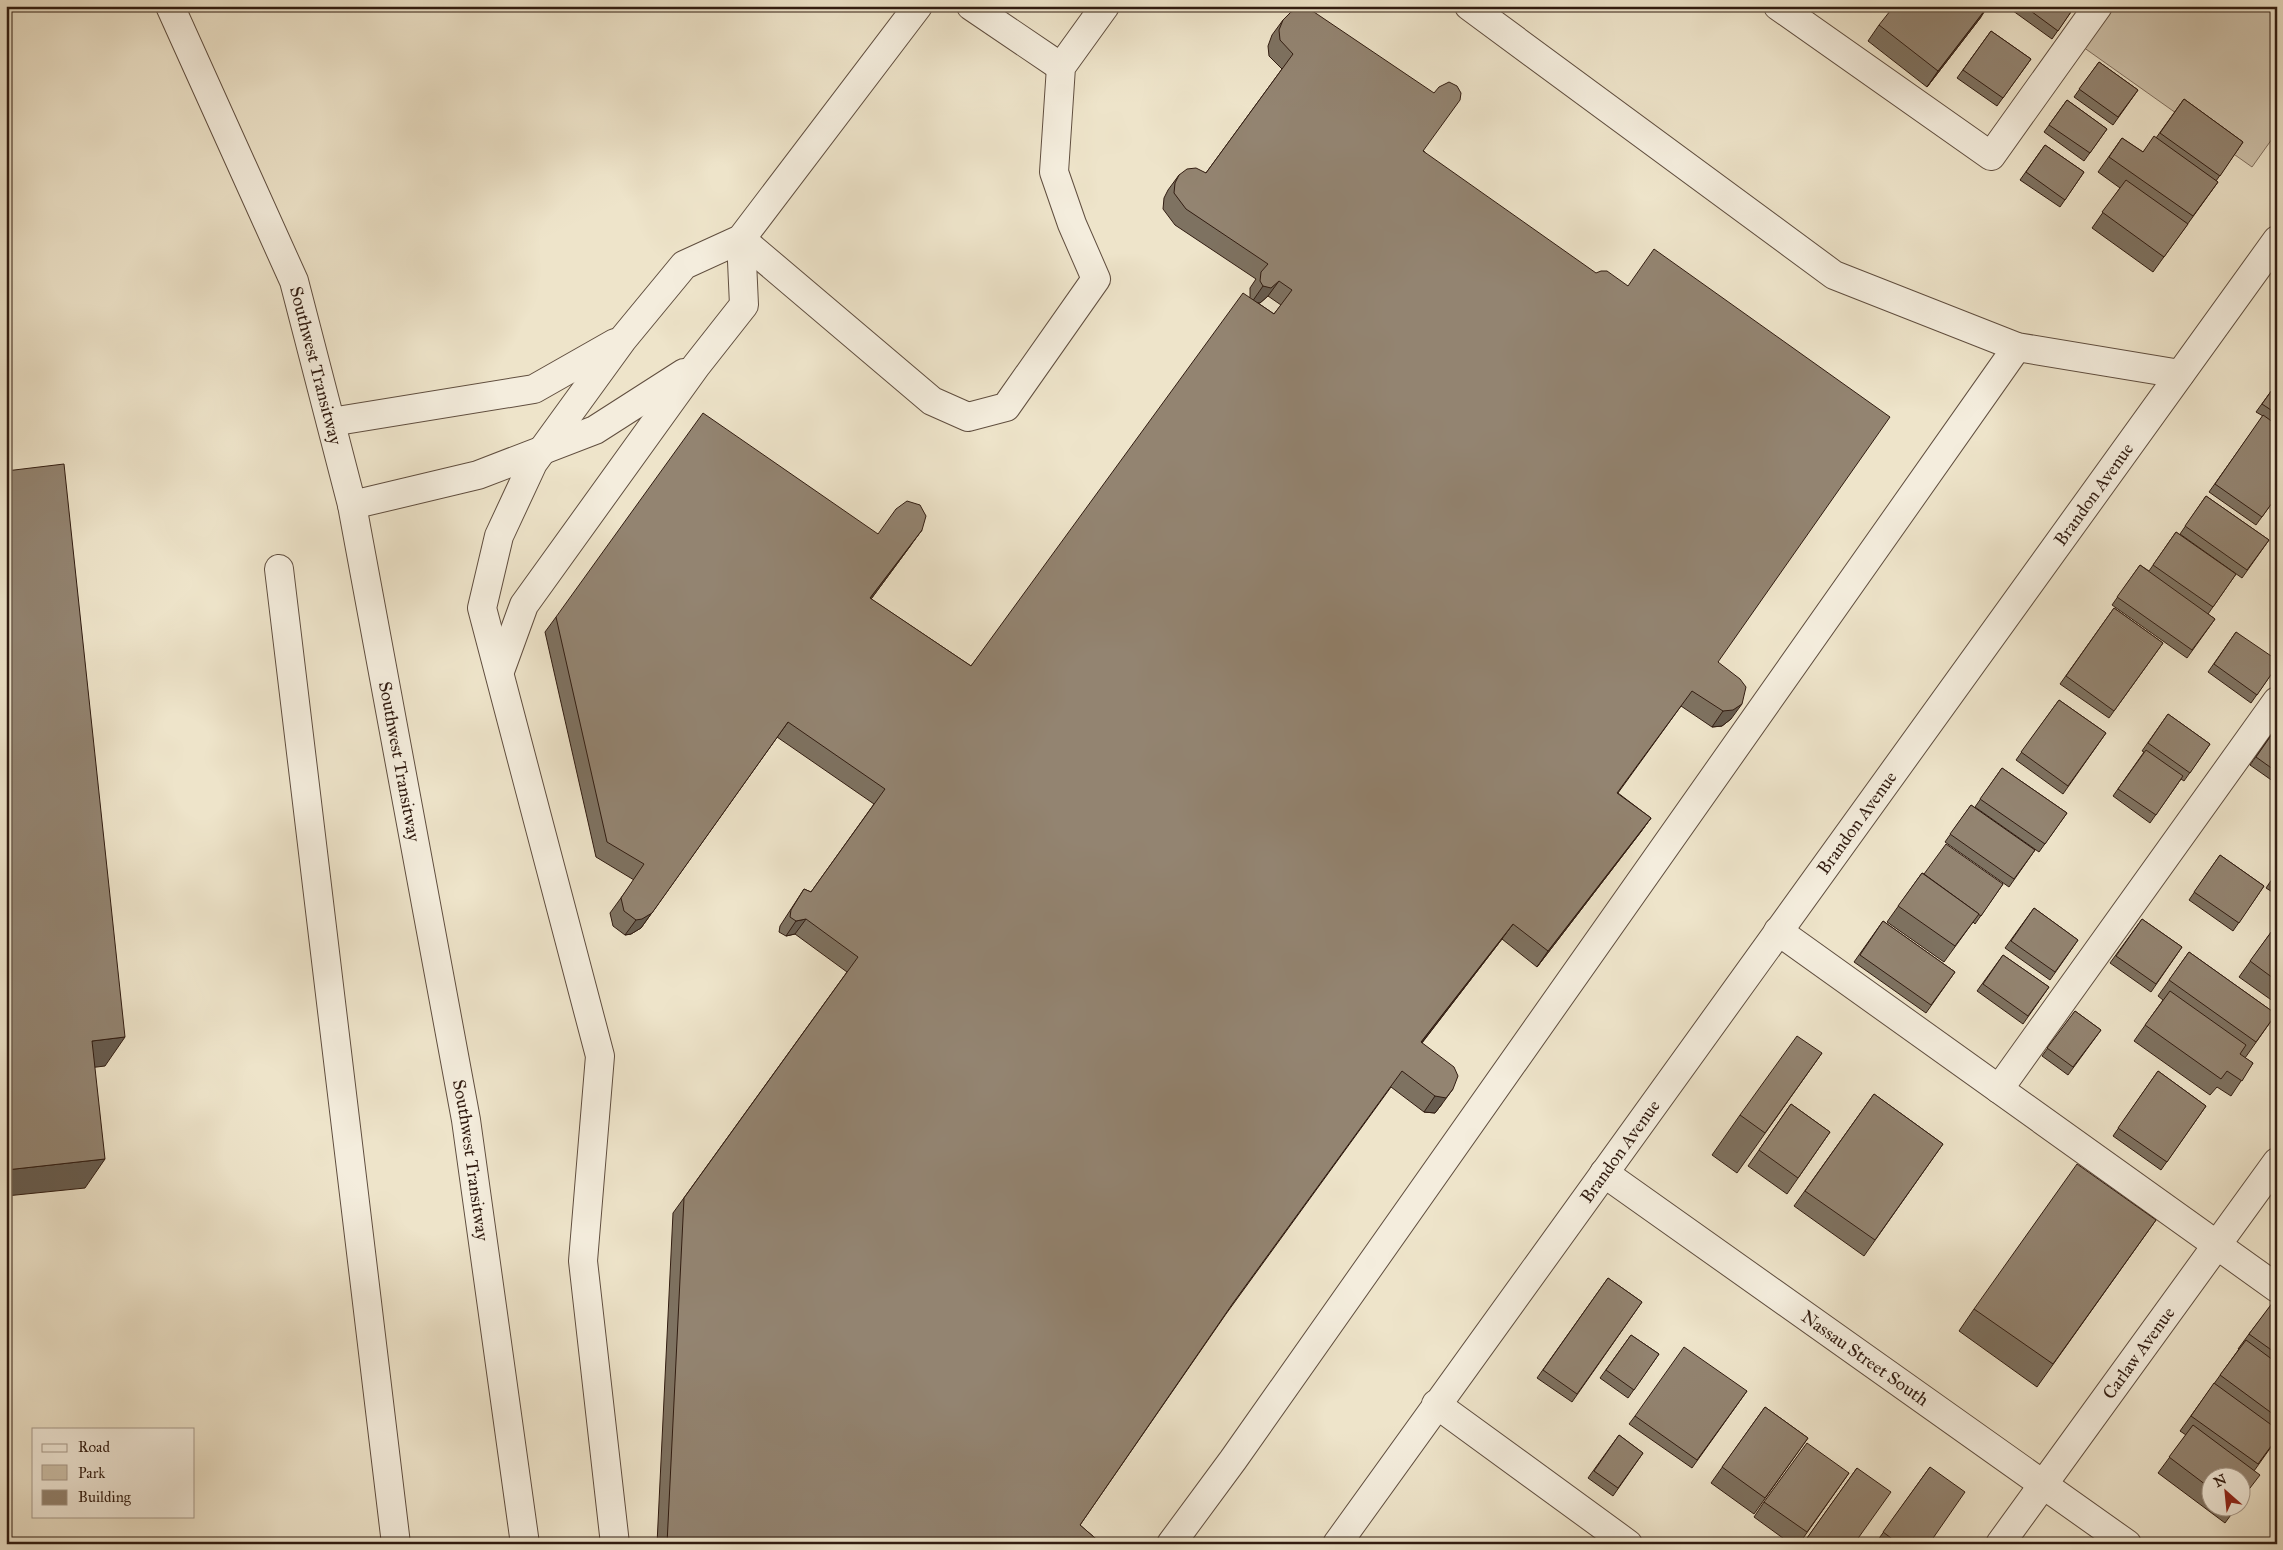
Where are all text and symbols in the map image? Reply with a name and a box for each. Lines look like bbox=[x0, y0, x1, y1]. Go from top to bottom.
street label: Southwest Transitway bbox=[285, 284, 347, 448]
street label: Brandon Avenue bbox=[2049, 438, 2138, 550]
street label: Southwest Transitway bbox=[374, 680, 425, 844]
street label: Brandon Avenue bbox=[1812, 767, 1901, 879]
street label: Southwest Transitway bbox=[448, 1078, 494, 1243]
street label: Brandon Avenue bbox=[1575, 1095, 1665, 1207]
street label: Carlaw Avenue bbox=[2098, 1302, 2179, 1403]
street label: Nassau Street South bbox=[1797, 1306, 1933, 1411]
legend bbox=[32, 1428, 195, 1518]
text: Road bbox=[78, 1438, 110, 1456]
text: Park bbox=[78, 1464, 105, 1482]
north arrow bbox=[2200, 1468, 2250, 1518]
text: N bbox=[2211, 1471, 2230, 1491]
text: Building bbox=[78, 1488, 132, 1506]

